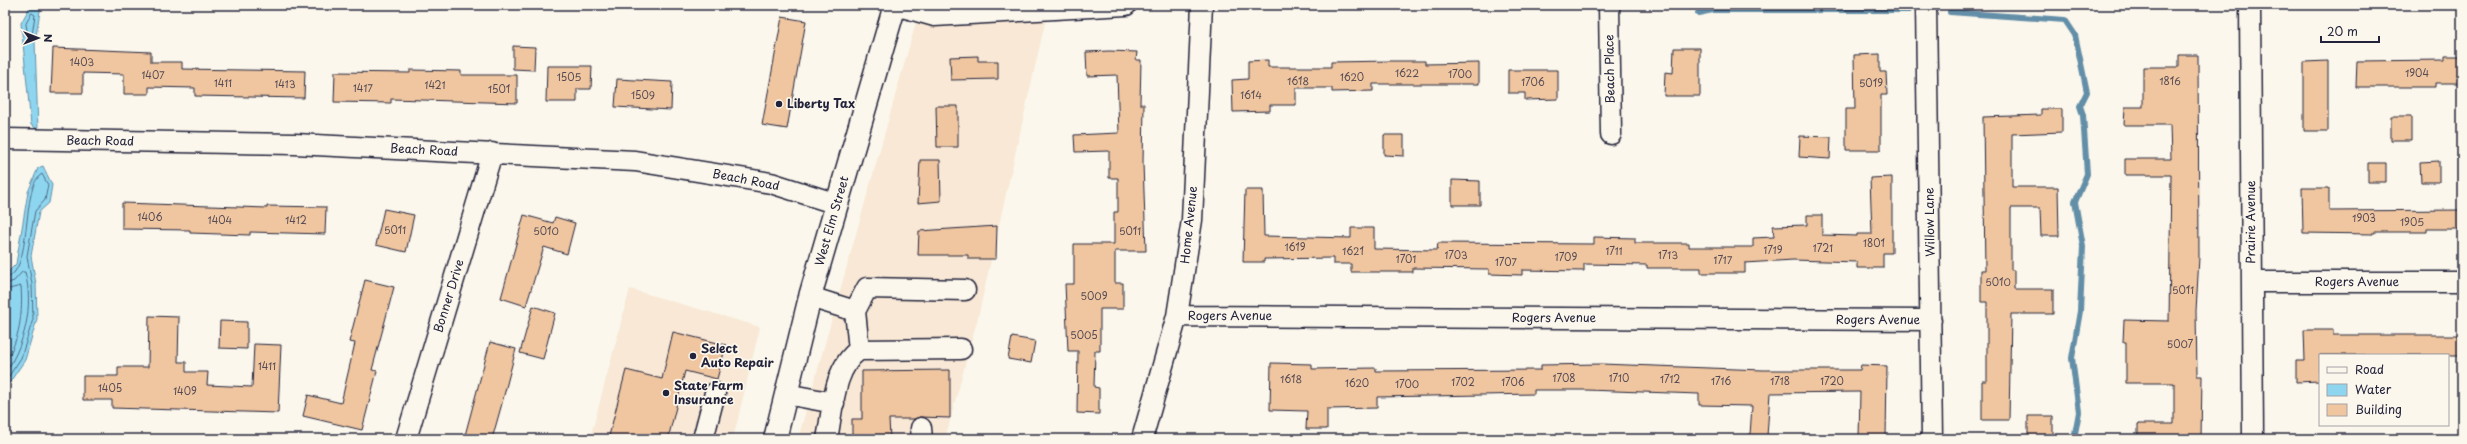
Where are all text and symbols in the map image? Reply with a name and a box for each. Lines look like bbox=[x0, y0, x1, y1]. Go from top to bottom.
north arrow bbox=[18, 18, 58, 58]
scale bar bbox=[2321, 18, 2379, 44]
text: 20 m bbox=[2327, 22, 2358, 40]
text: N bbox=[40, 34, 57, 43]
street label: Beach Place bbox=[1599, 34, 1619, 104]
house number: 1403 bbox=[70, 54, 94, 69]
house number: 1622 bbox=[1395, 65, 1419, 80]
house number: 1904 bbox=[2405, 65, 2429, 80]
house number: 1700 bbox=[1448, 66, 1472, 81]
house number: 1407 bbox=[141, 67, 165, 82]
house number: 1505 bbox=[557, 69, 581, 84]
house number: 1620 bbox=[1340, 69, 1364, 84]
house number: 1618 bbox=[1287, 73, 1309, 88]
house number: 1816 bbox=[2159, 73, 2181, 88]
house number: 1706 bbox=[1521, 74, 1545, 89]
house number: 1411 bbox=[214, 75, 232, 90]
house number: 5019 bbox=[1859, 75, 1883, 90]
house number: 1413 bbox=[274, 76, 296, 91]
house number: 1421 bbox=[425, 77, 446, 92]
house number: 1417 bbox=[353, 80, 373, 95]
house number: 1501 bbox=[488, 81, 510, 96]
house number: 1509 bbox=[631, 87, 655, 102]
house number: 1614 bbox=[1240, 87, 1262, 102]
place label: Liberty Tax bbox=[787, 94, 855, 112]
marker: Liberty Tax bbox=[774, 99, 784, 109]
street label: Beach Road bbox=[66, 130, 134, 150]
street label: Beach Road bbox=[390, 138, 458, 160]
street label: Beach Road bbox=[711, 164, 781, 194]
street label: West Elm Street bbox=[810, 174, 853, 268]
street label: Prairie Avenue bbox=[2241, 180, 2259, 264]
street label: Home Avenue bbox=[1175, 185, 1201, 265]
street label: Willow Lane bbox=[1919, 187, 1939, 257]
house number: 1406 bbox=[138, 209, 162, 224]
house number: 1903 bbox=[2352, 210, 2376, 225]
house number: 1404 bbox=[208, 212, 233, 227]
house number: 1412 bbox=[285, 212, 307, 227]
house number: 1905 bbox=[2400, 214, 2424, 229]
house number: 5011 bbox=[384, 222, 406, 237]
house number: 5010 bbox=[533, 223, 559, 238]
house number: 5011 bbox=[1119, 223, 1141, 238]
house number: 1801 bbox=[1863, 235, 1885, 250]
house number: 1619 bbox=[1284, 239, 1306, 254]
house number: 1721 bbox=[1813, 240, 1833, 255]
house number: 1719 bbox=[1763, 242, 1783, 257]
house number: 1621 bbox=[1342, 243, 1364, 258]
house number: 1711 bbox=[1606, 243, 1623, 258]
house number: 1703 bbox=[1444, 247, 1468, 262]
house number: 1713 bbox=[1658, 247, 1678, 262]
house number: 1709 bbox=[1555, 249, 1577, 264]
house number: 1701 bbox=[1396, 251, 1416, 266]
house number: 1717 bbox=[1714, 252, 1733, 267]
house number: 1707 bbox=[1495, 254, 1517, 269]
street label: Bonner Drive bbox=[428, 257, 468, 335]
street label: Rogers Avenue bbox=[2315, 272, 2400, 290]
house number: 5010 bbox=[1985, 274, 2011, 289]
house number: 5011 bbox=[2172, 282, 2194, 297]
house number: 5009 bbox=[1081, 288, 1108, 303]
street label: Rogers Avenue bbox=[1188, 306, 1273, 324]
street label: Rogers Avenue bbox=[1512, 308, 1597, 326]
street label: Rogers Avenue bbox=[1836, 310, 1921, 328]
house number: 5005 bbox=[1070, 327, 1098, 342]
house number: 5007 bbox=[2167, 336, 2194, 351]
place label: Select Auto Repair bbox=[701, 339, 775, 371]
marker: Select Auto Repair bbox=[688, 351, 698, 361]
legend bbox=[2319, 354, 2449, 426]
house number: 1411 bbox=[258, 358, 276, 373]
text: Road bbox=[2355, 360, 2384, 378]
house number: 1708 bbox=[1553, 370, 1575, 385]
house number: 1710 bbox=[1609, 370, 1629, 385]
house number: 1618 bbox=[1280, 371, 1302, 386]
house number: 1712 bbox=[1660, 371, 1680, 386]
house number: 1716 bbox=[1711, 373, 1731, 388]
house number: 1718 bbox=[1770, 373, 1790, 388]
house number: 1720 bbox=[1820, 373, 1844, 388]
house number: 1702 bbox=[1451, 374, 1475, 389]
house number: 1706 bbox=[1501, 374, 1525, 389]
house number: 1620 bbox=[1345, 375, 1369, 390]
place label: State Farm Insurance bbox=[674, 376, 744, 408]
house number: 1700 bbox=[1395, 376, 1419, 391]
house number: 1405 bbox=[98, 380, 122, 395]
text: Water bbox=[2355, 380, 2392, 398]
house number: 1409 bbox=[173, 383, 197, 398]
marker: State Farm Insurance bbox=[661, 388, 671, 398]
text: Building bbox=[2355, 400, 2402, 418]

